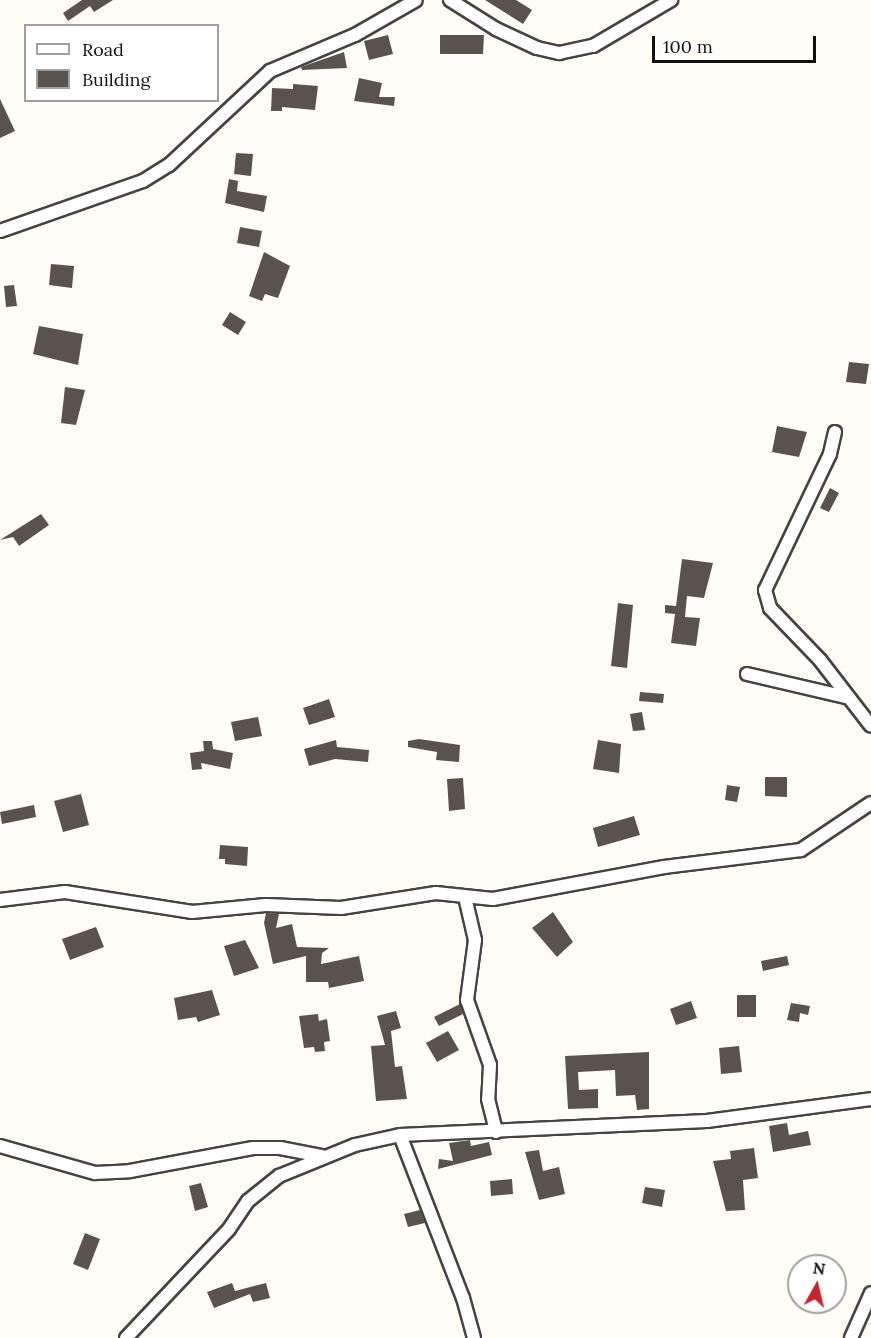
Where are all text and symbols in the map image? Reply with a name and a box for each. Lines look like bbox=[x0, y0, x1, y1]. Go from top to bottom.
legend bbox=[24, 24, 219, 102]
scale bar bbox=[655, 24, 818, 62]
text: 100 m bbox=[663, 35, 713, 58]
text: Road bbox=[82, 38, 124, 61]
text: Building bbox=[82, 68, 150, 91]
north arrow bbox=[787, 1254, 847, 1314]
text: N bbox=[812, 1257, 827, 1279]

